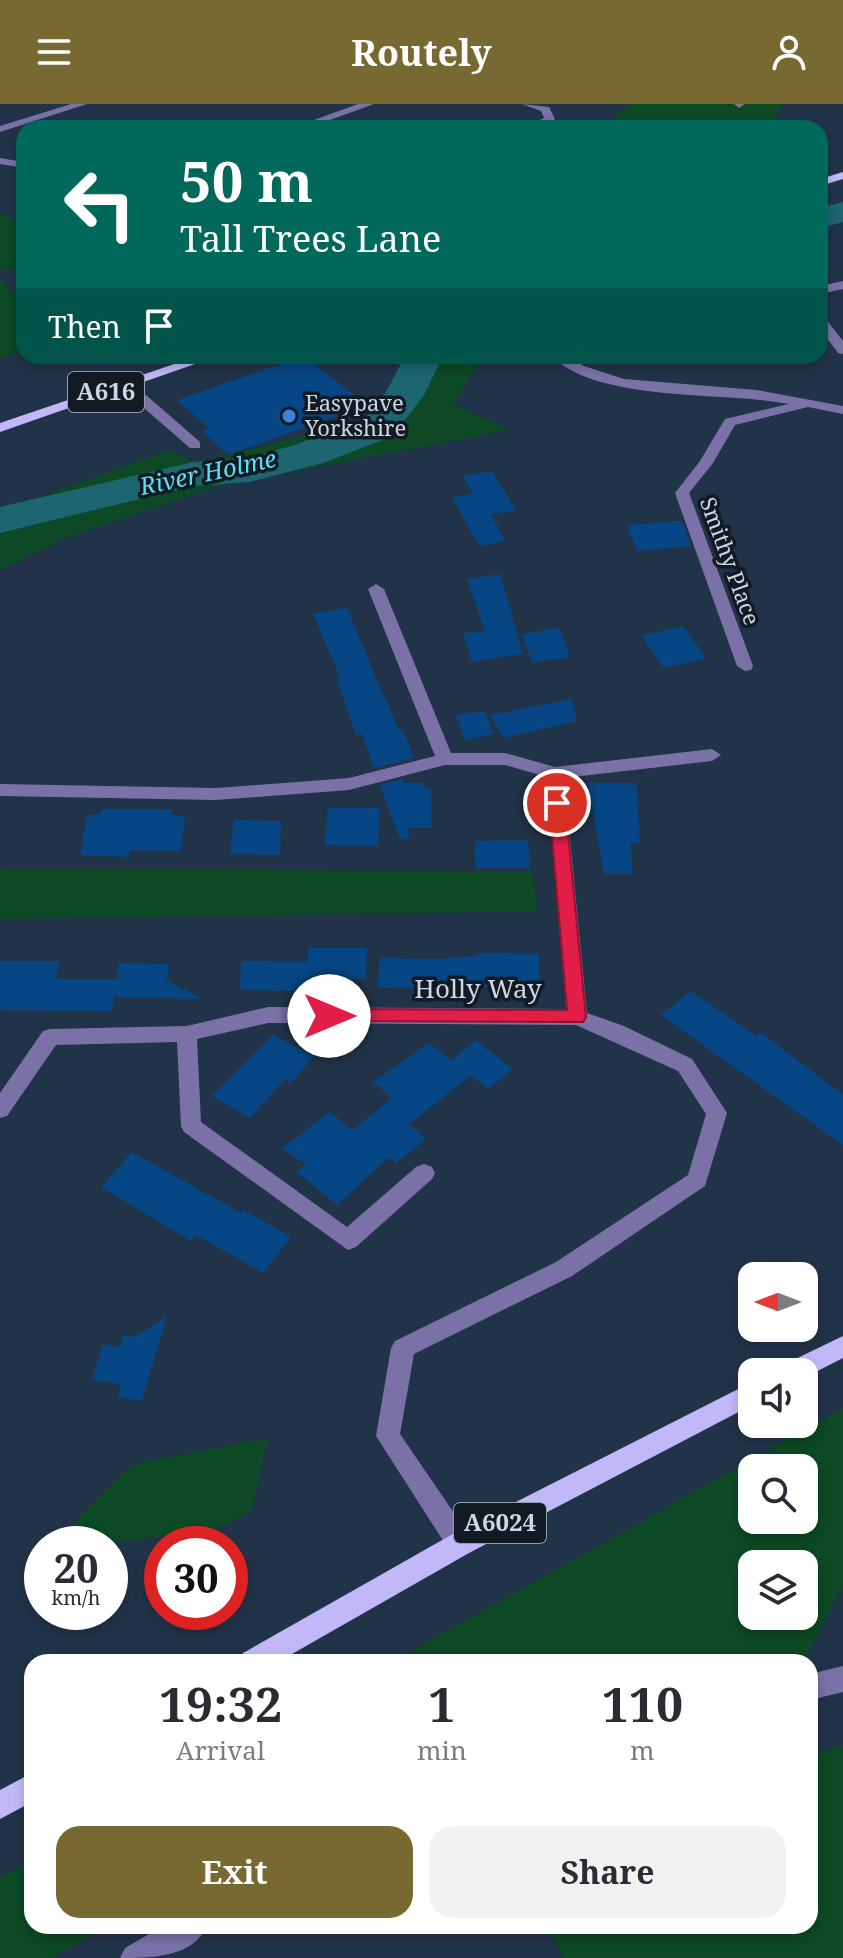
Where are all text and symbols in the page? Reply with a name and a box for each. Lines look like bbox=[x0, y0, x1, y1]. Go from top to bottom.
text: Routely bbox=[351, 28, 492, 77]
icon: menu bbox=[32, 30, 76, 74]
icon: person bbox=[767, 30, 811, 74]
text: 50 m bbox=[180, 142, 313, 218]
icon: left bbox=[48, 152, 152, 256]
text: Tall Trees Lane bbox=[180, 214, 441, 263]
icon: arrive bbox=[137, 304, 181, 348]
text: Then bbox=[48, 306, 121, 347]
road number: A616 bbox=[68, 372, 144, 412]
place label: Easypave Yorkshire bbox=[304, 387, 406, 442]
marker: Easypave Yorkshire bbox=[280, 407, 298, 425]
water label: River Holme bbox=[135, 441, 279, 502]
street label: Smithy Place bbox=[694, 492, 768, 629]
pin bbox=[523, 769, 591, 837]
icon: arrive bbox=[535, 781, 579, 825]
street label: Holly Way bbox=[414, 970, 542, 1006]
position arrow bbox=[287, 974, 371, 1058]
north arrow bbox=[738, 1262, 818, 1342]
map controls bbox=[738, 1262, 818, 1630]
button: sound bbox=[738, 1358, 818, 1438]
button: search bbox=[738, 1454, 818, 1534]
road number: A6024 bbox=[454, 1503, 546, 1543]
speed limit sign: 30 bbox=[144, 1526, 248, 1630]
text: 20 bbox=[53, 1540, 99, 1595]
button: layers bbox=[738, 1550, 818, 1630]
text: km/h bbox=[51, 1584, 101, 1611]
text: 19:32 bbox=[159, 1671, 282, 1736]
text: 1 bbox=[428, 1671, 455, 1736]
text: 110 bbox=[602, 1671, 683, 1736]
text: Arrival bbox=[176, 1732, 265, 1768]
text: min bbox=[417, 1732, 467, 1768]
text: m bbox=[630, 1732, 655, 1768]
button: Exit bbox=[56, 1826, 413, 1918]
button: Share bbox=[429, 1826, 786, 1918]

